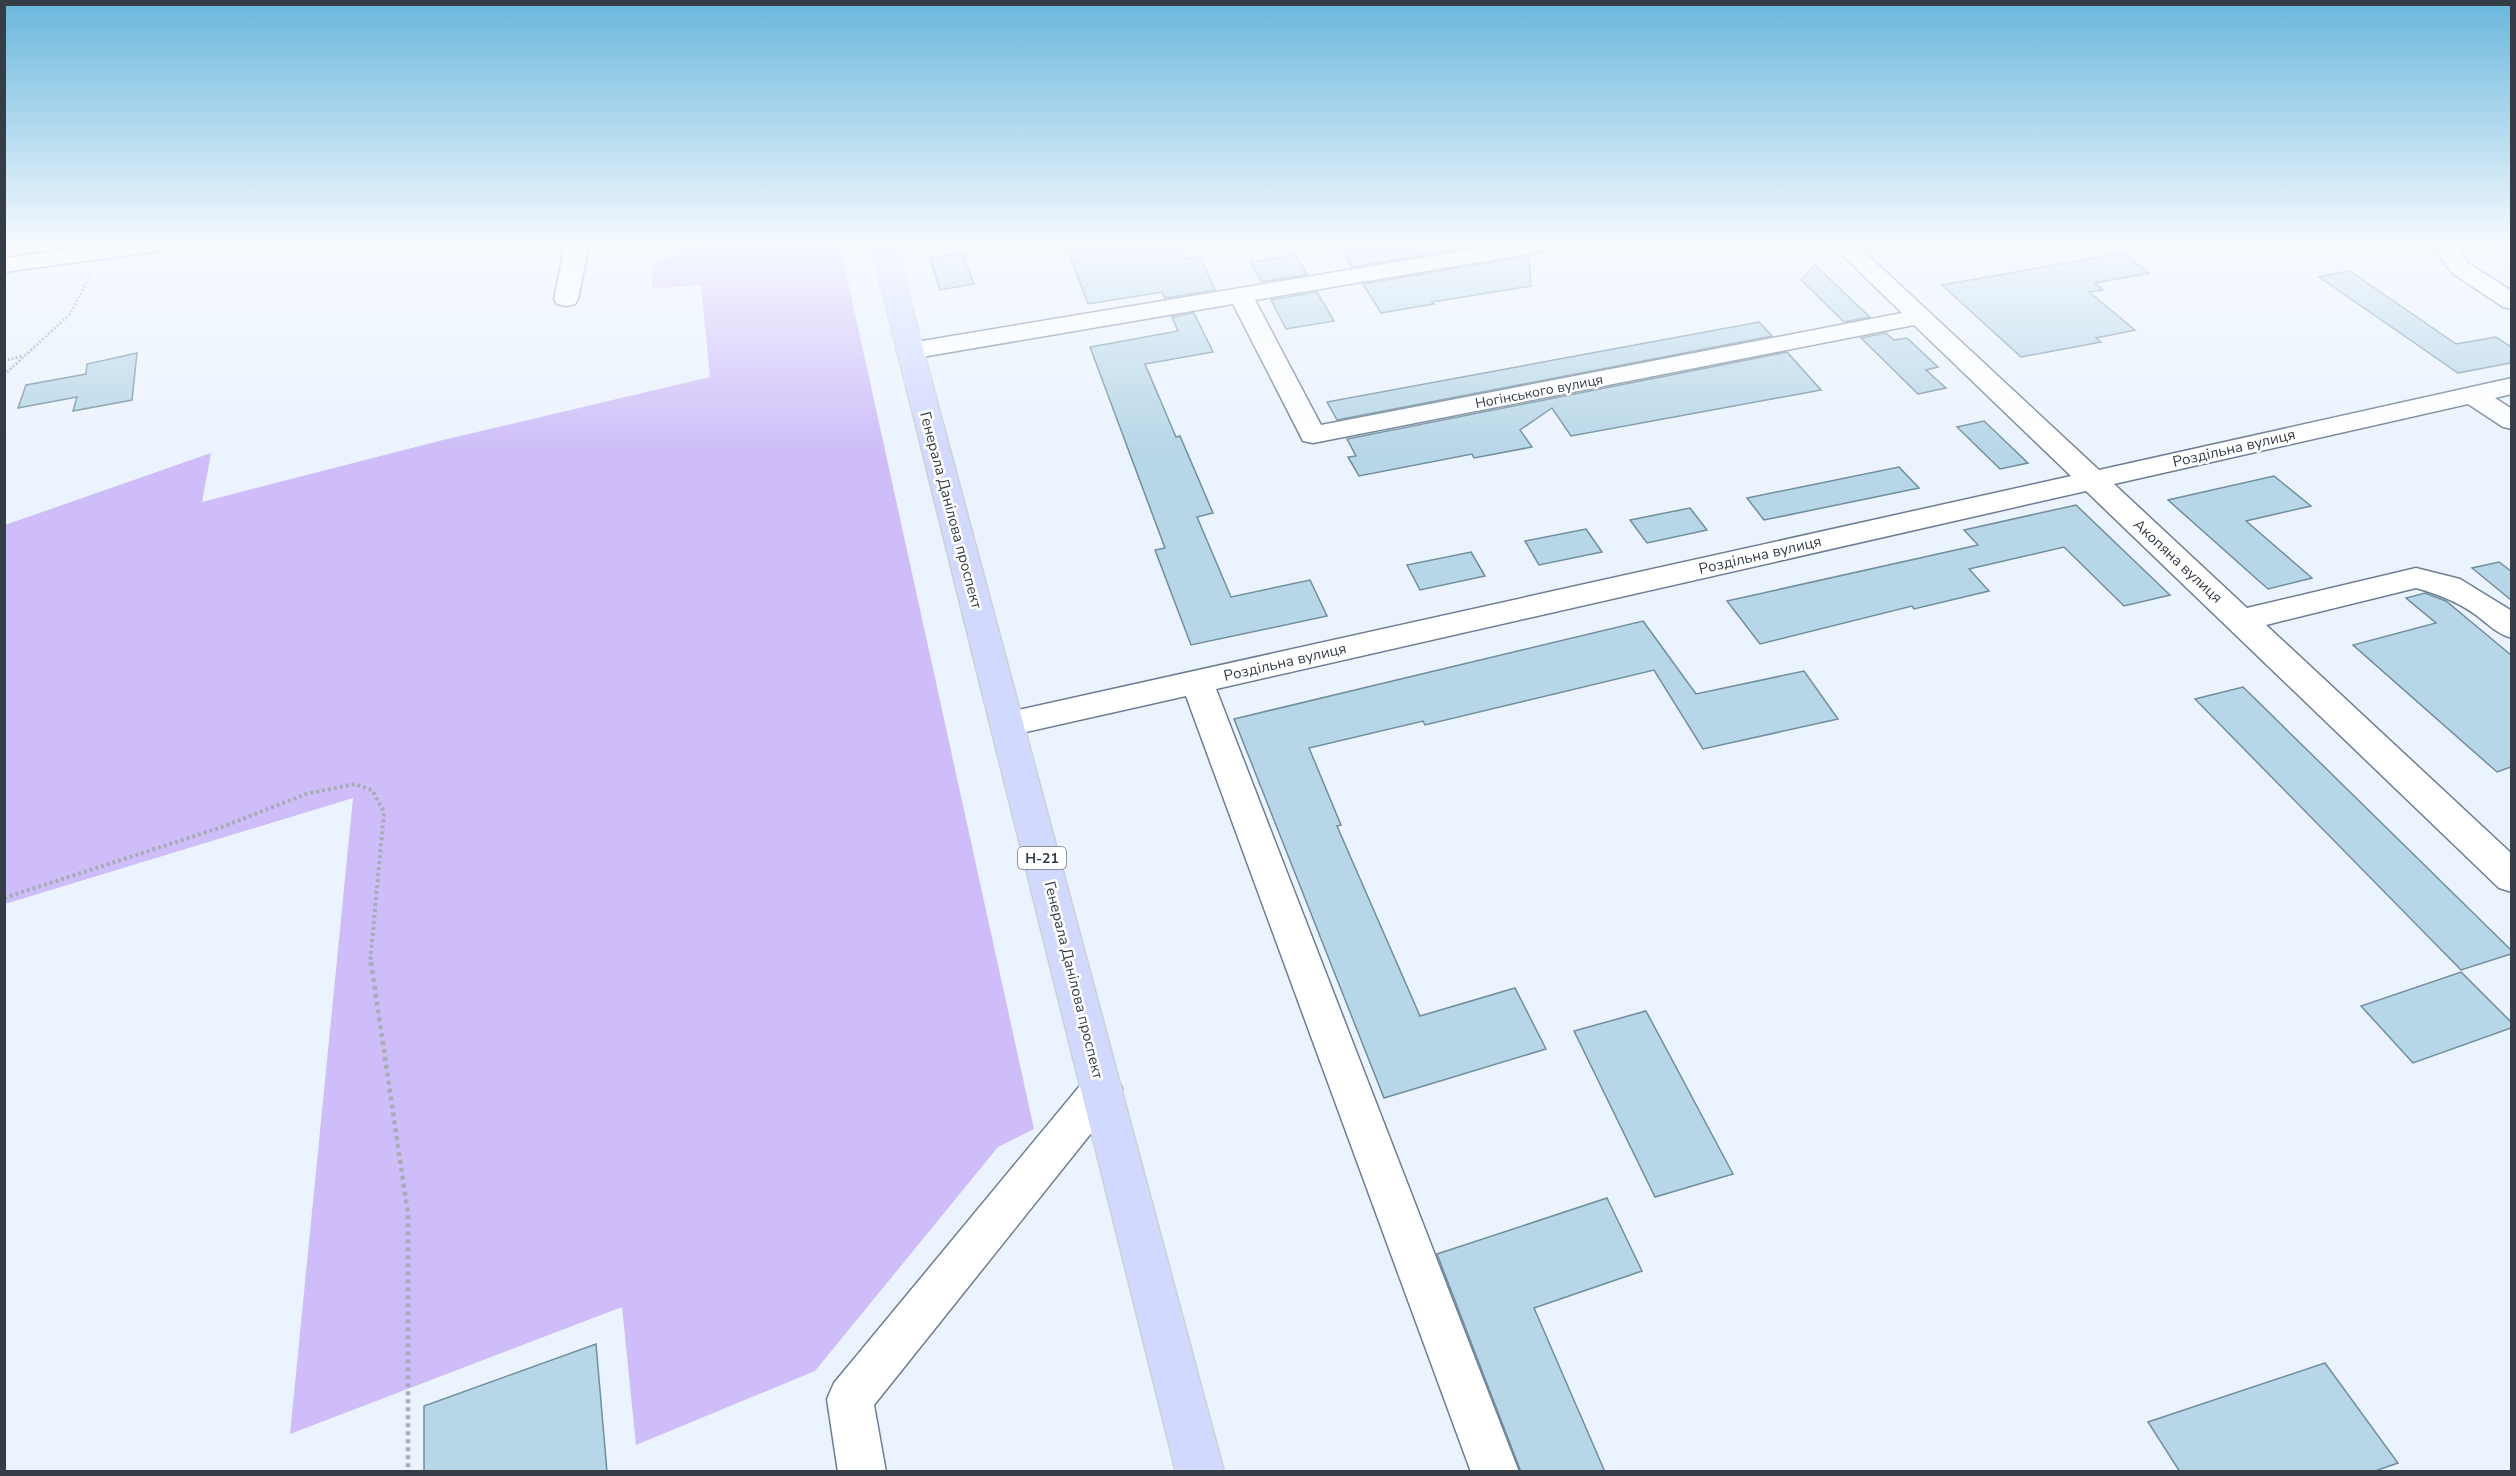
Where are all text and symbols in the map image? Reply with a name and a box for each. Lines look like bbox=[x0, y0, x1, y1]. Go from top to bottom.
street label: Ногінського вулиця bbox=[1473, 370, 1605, 413]
street label: Генерала Данілова проспект bbox=[915, 409, 987, 611]
street label: Роздільна вулиця bbox=[2171, 424, 2297, 472]
street label: Акопяна вулиця bbox=[2129, 514, 2227, 608]
street label: Роздільна вулиця bbox=[1697, 531, 1823, 579]
street label: Роздільна вулиця bbox=[1222, 638, 1348, 686]
road number: Н-21 bbox=[1018, 847, 1066, 869]
street label: Генерала Данілова проспект bbox=[1040, 879, 1108, 1081]

